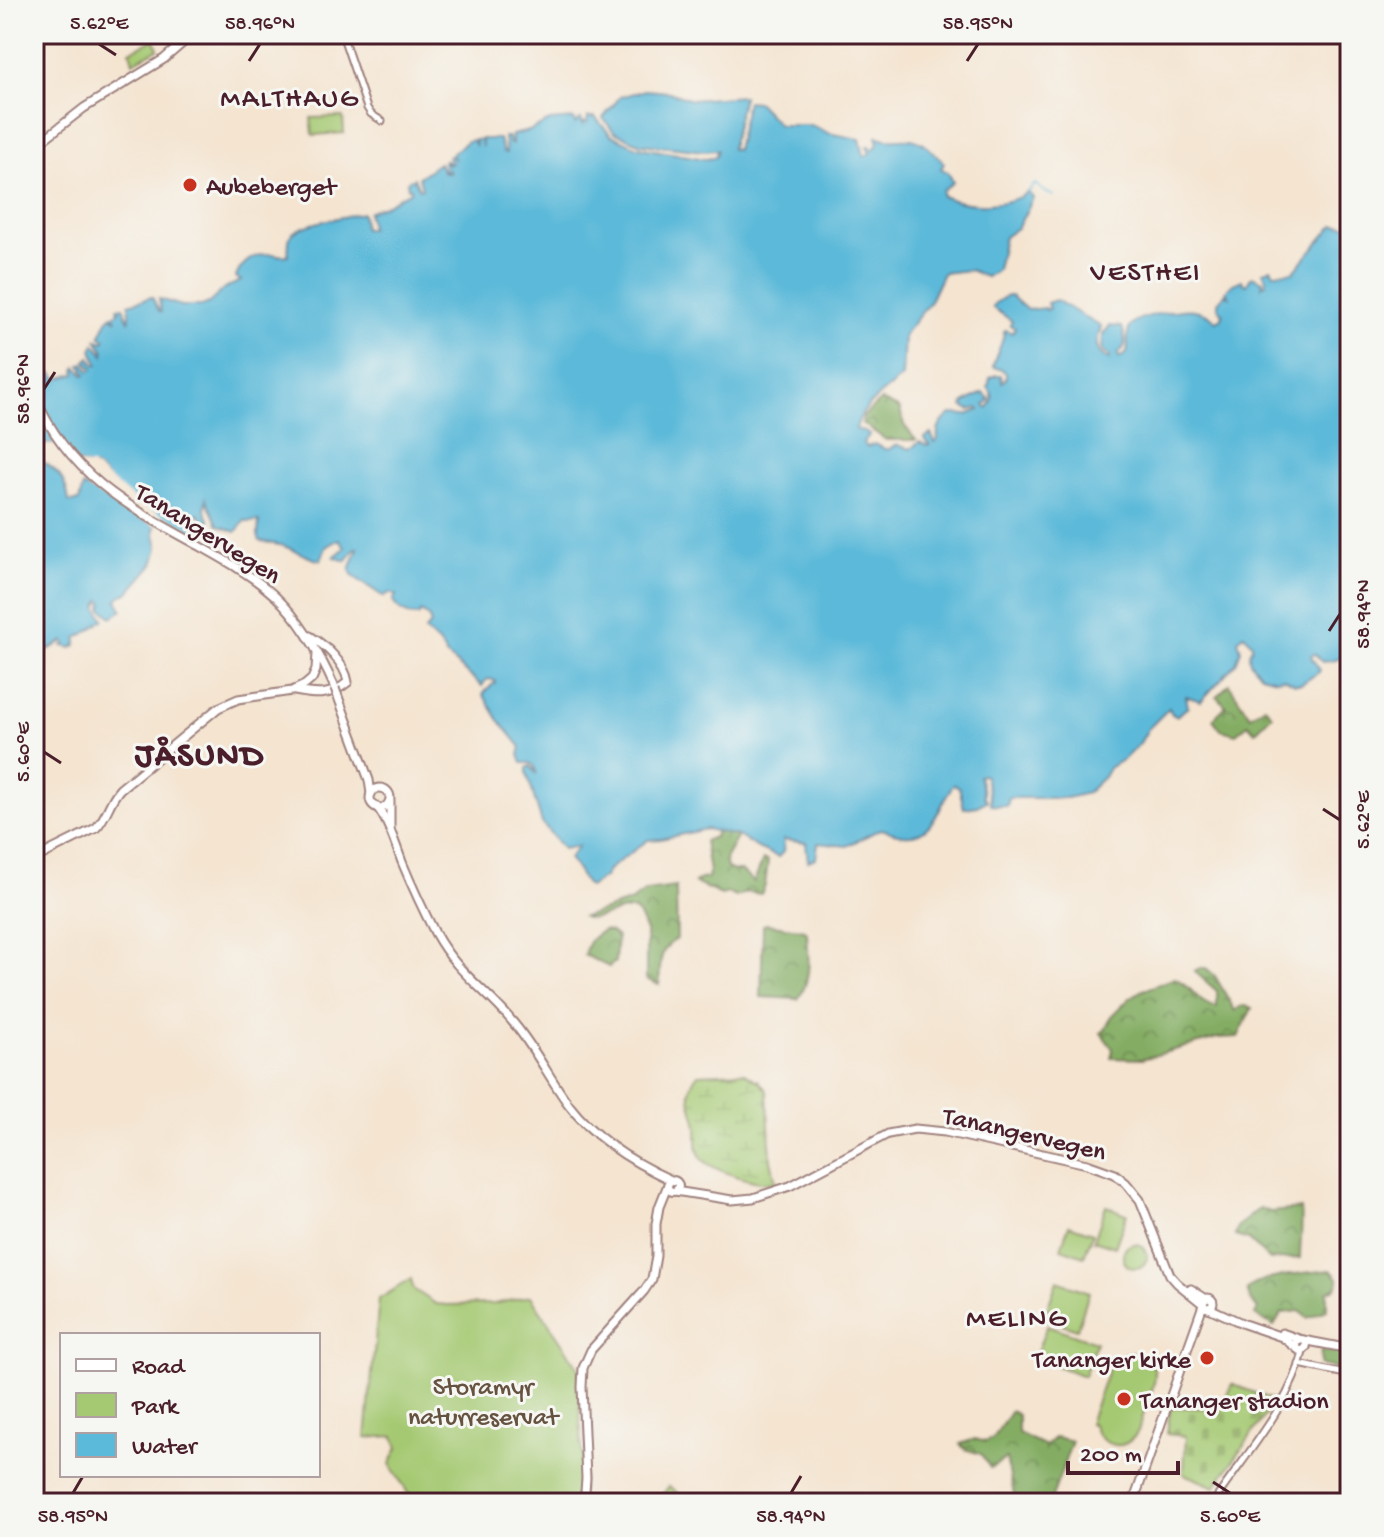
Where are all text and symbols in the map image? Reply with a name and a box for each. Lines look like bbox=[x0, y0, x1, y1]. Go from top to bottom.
text: 5.62°E bbox=[70, 14, 130, 37]
text: 58.96°N bbox=[225, 14, 295, 37]
text: 58.95°N bbox=[943, 14, 1013, 37]
district label: MALTHAUG bbox=[220, 84, 360, 117]
place label: Aubeberget bbox=[206, 174, 338, 205]
marker: Aubeberget bbox=[181, 176, 199, 194]
district label: VESTHEI bbox=[1090, 258, 1201, 291]
text: 58.96°N bbox=[14, 354, 37, 424]
street label: Tanangervegen bbox=[126, 478, 286, 593]
text: 58.94°N bbox=[1354, 579, 1377, 649]
text: 5.60°E bbox=[14, 721, 37, 782]
district label: JÅSUND bbox=[134, 736, 265, 778]
text: 5.62°E bbox=[1354, 789, 1377, 849]
street label: Tanangervegen bbox=[937, 1102, 1109, 1170]
district label: MELING bbox=[966, 1304, 1068, 1337]
legend bbox=[60, 1333, 320, 1477]
place label: Tananger kirke bbox=[1030, 1347, 1192, 1378]
marker: Tananger kirke bbox=[1198, 1349, 1216, 1367]
text: Road bbox=[132, 1354, 186, 1383]
park label: Storamyr naturreservat bbox=[408, 1374, 560, 1435]
place label: Tananger stadion bbox=[1138, 1388, 1329, 1419]
marker: Tananger stadion bbox=[1115, 1390, 1133, 1408]
text: Park bbox=[131, 1394, 180, 1423]
scale bar bbox=[1068, 1425, 1178, 1475]
text: Water bbox=[132, 1434, 199, 1463]
text: 200 m bbox=[1080, 1442, 1142, 1471]
text: 58.95°N bbox=[38, 1507, 108, 1530]
text: 58.94°N bbox=[756, 1507, 826, 1530]
text: 5.60°E bbox=[1200, 1507, 1261, 1530]

